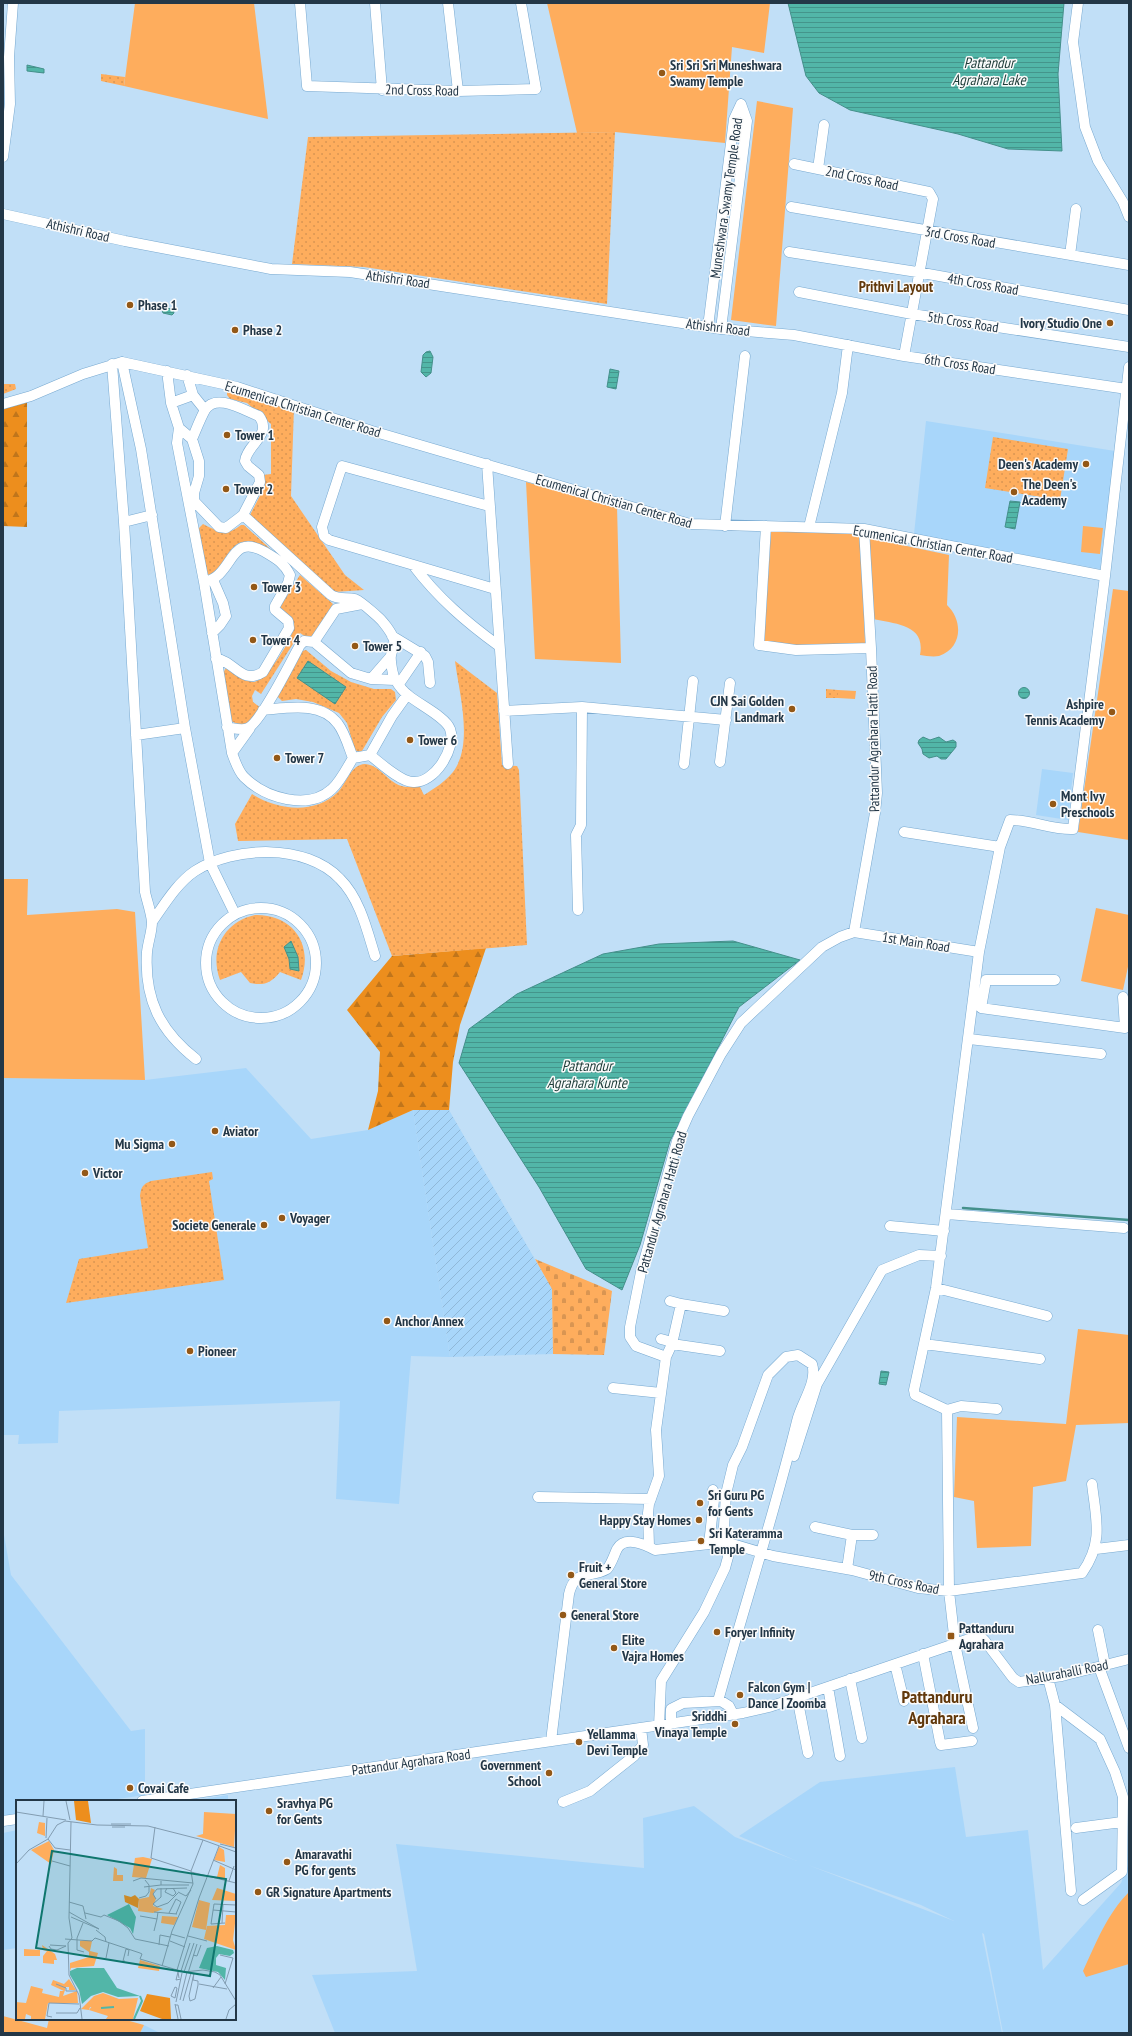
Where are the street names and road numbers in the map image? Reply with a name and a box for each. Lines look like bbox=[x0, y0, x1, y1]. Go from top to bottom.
street label: 2nd Cross Road bbox=[385, 80, 459, 100]
street label: Muneshwara Swamy Temple Road bbox=[706, 116, 746, 280]
street label: 2nd Cross Road bbox=[824, 162, 900, 194]
street label: Athishri Road bbox=[45, 214, 111, 246]
street label: 3rd Cross Road bbox=[923, 222, 997, 252]
street label: Athishri Road bbox=[365, 266, 431, 292]
street label: 4th Cross Road bbox=[946, 269, 1020, 299]
street label: 5th Cross Road bbox=[926, 308, 1000, 336]
street label: Athishri Road bbox=[685, 314, 751, 340]
street label: 6th Cross Road bbox=[923, 350, 997, 378]
street label: Ecumenical Christian Center Road bbox=[223, 377, 383, 441]
street label: Ecumenical Christian Center Road bbox=[534, 470, 694, 532]
street label: Ecumenical Christian Center Road bbox=[852, 521, 1014, 567]
street label: Pattandur Agrahara Hatti Road bbox=[863, 666, 883, 812]
street label: 1st Main Road bbox=[881, 928, 951, 956]
street label: Pattandur Agrahara Hatti Road bbox=[633, 1129, 691, 1275]
street label: 9th Cross Road bbox=[867, 1566, 941, 1598]
street label: Nallurahalli Road bbox=[1024, 1655, 1110, 1689]
street label: Pattandur Agrahara Road bbox=[351, 1745, 471, 1779]

